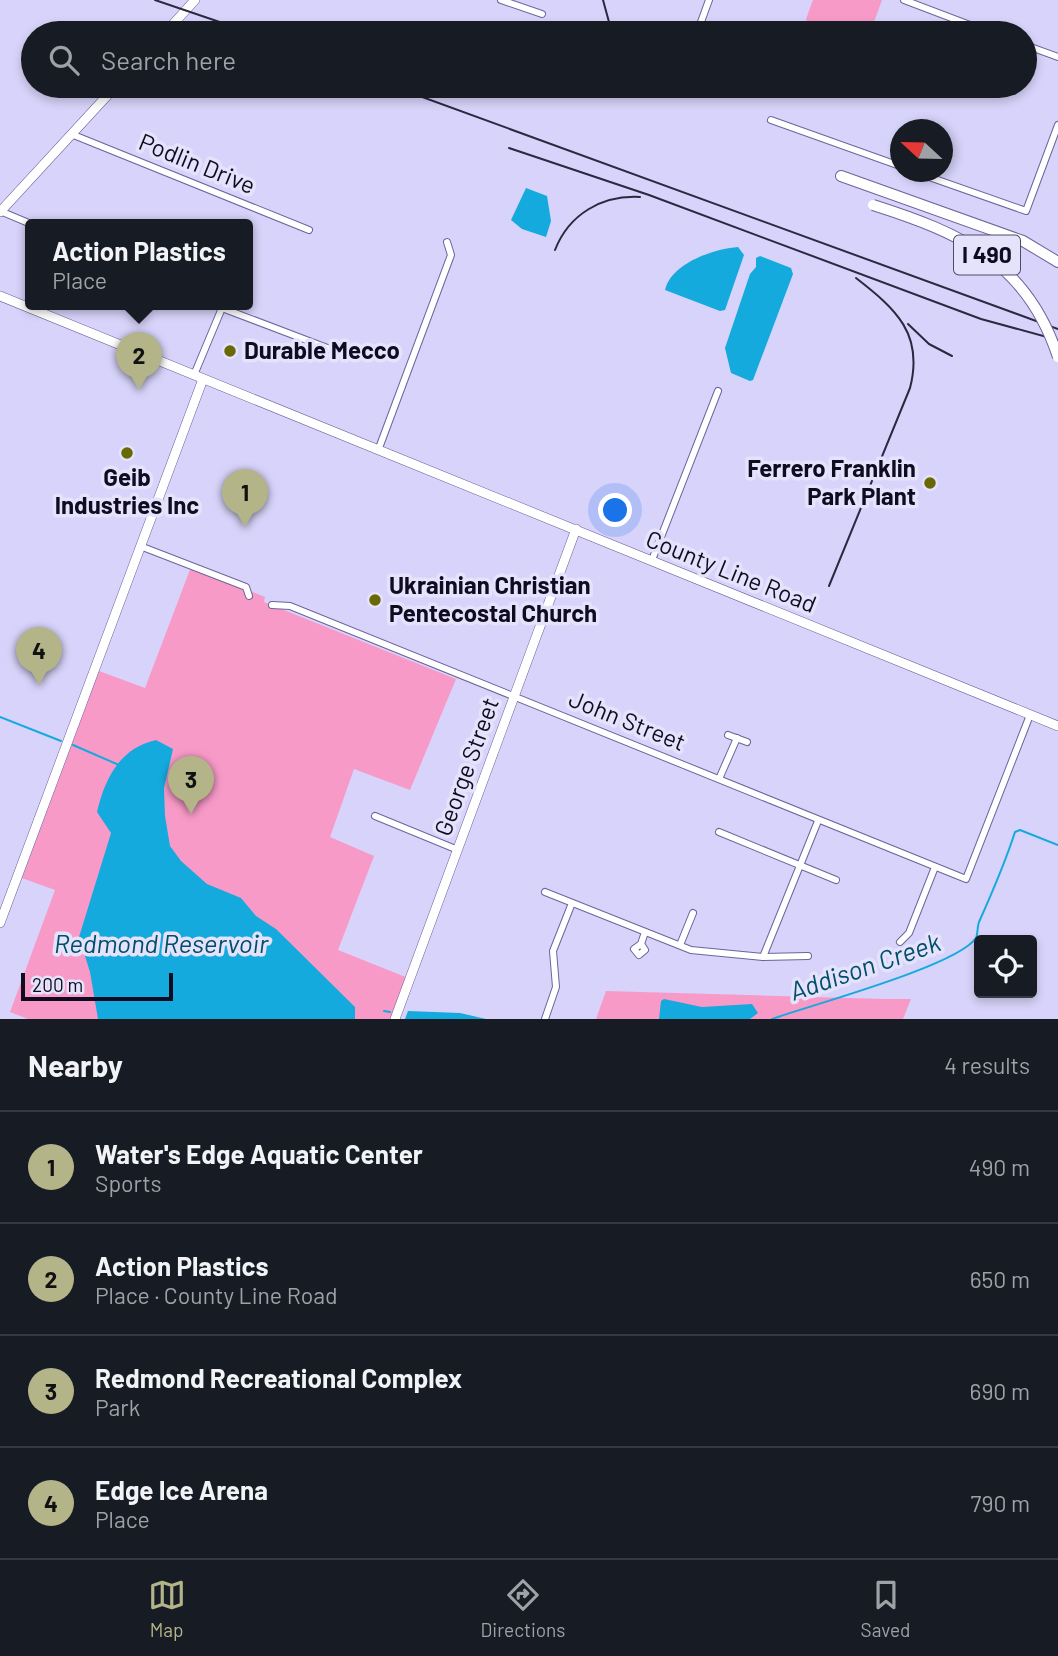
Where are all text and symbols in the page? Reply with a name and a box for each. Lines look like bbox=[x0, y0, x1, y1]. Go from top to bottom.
search box bbox=[21, 21, 1037, 98]
icon: search bbox=[45, 41, 83, 79]
text: Search here bbox=[101, 44, 236, 75]
north arrow bbox=[890, 119, 953, 182]
street label: Podlin Drive bbox=[135, 126, 260, 199]
popup bbox=[25, 219, 253, 310]
text: Action Plastics bbox=[52, 235, 226, 266]
road number: I 490 bbox=[954, 236, 1020, 274]
text: Place bbox=[52, 266, 107, 294]
pin: 2 bbox=[116, 332, 162, 390]
place label: Durable Mecco bbox=[244, 335, 400, 364]
marker: Durable Mecco bbox=[222, 343, 238, 359]
marker: Geib Industries Inc bbox=[119, 445, 135, 461]
place label: Ferrero Franklin Park Plant bbox=[747, 453, 916, 510]
place label: Geib Industries Inc bbox=[55, 462, 199, 519]
pin: 1 bbox=[222, 469, 268, 527]
marker: Ferrero Franklin Park Plant bbox=[922, 475, 938, 491]
your location bbox=[598, 493, 632, 527]
street label: County Line Road bbox=[642, 523, 821, 618]
place label: Ukrainian Christian Pentecostal Church bbox=[389, 570, 597, 627]
marker: Ukrainian Christian Pentecostal Church bbox=[367, 592, 383, 608]
pin: 4 bbox=[16, 627, 62, 685]
street label: John Street bbox=[565, 683, 690, 756]
street label: George Street bbox=[427, 693, 504, 840]
pin: 3 bbox=[168, 756, 214, 814]
water label: Addison Creek bbox=[785, 925, 944, 1006]
water label: Redmond Reservoir bbox=[54, 927, 269, 958]
map controls bbox=[974, 935, 1037, 998]
button: locate bbox=[974, 935, 1037, 998]
scale bar bbox=[21, 970, 173, 1002]
text: 200 m bbox=[32, 973, 83, 996]
text: Nearby bbox=[28, 1047, 123, 1083]
text: 4 results bbox=[944, 1051, 1030, 1079]
text: Water's Edge Aquatic Center bbox=[95, 1138, 423, 1169]
text: 1 bbox=[47, 1153, 55, 1181]
text: 490 m bbox=[969, 1153, 1030, 1181]
text: Sports bbox=[95, 1169, 162, 1197]
text: Action Plastics bbox=[95, 1250, 269, 1281]
text: 2 bbox=[45, 1265, 57, 1293]
text: 650 m bbox=[970, 1265, 1030, 1293]
text: Place · County Line Road bbox=[95, 1281, 338, 1309]
text: Redmond Recreational Complex bbox=[95, 1362, 462, 1393]
text: 3 bbox=[45, 1377, 57, 1405]
text: 690 m bbox=[970, 1377, 1030, 1405]
text: Park bbox=[95, 1393, 140, 1421]
text: Edge Ice Arena bbox=[95, 1474, 268, 1505]
text: 4 bbox=[44, 1489, 58, 1517]
text: 790 m bbox=[971, 1489, 1030, 1517]
text: Place bbox=[95, 1505, 150, 1533]
tab: Map bbox=[148, 1576, 186, 1641]
tab: Directions bbox=[481, 1576, 566, 1641]
tab: Saved bbox=[861, 1576, 910, 1641]

